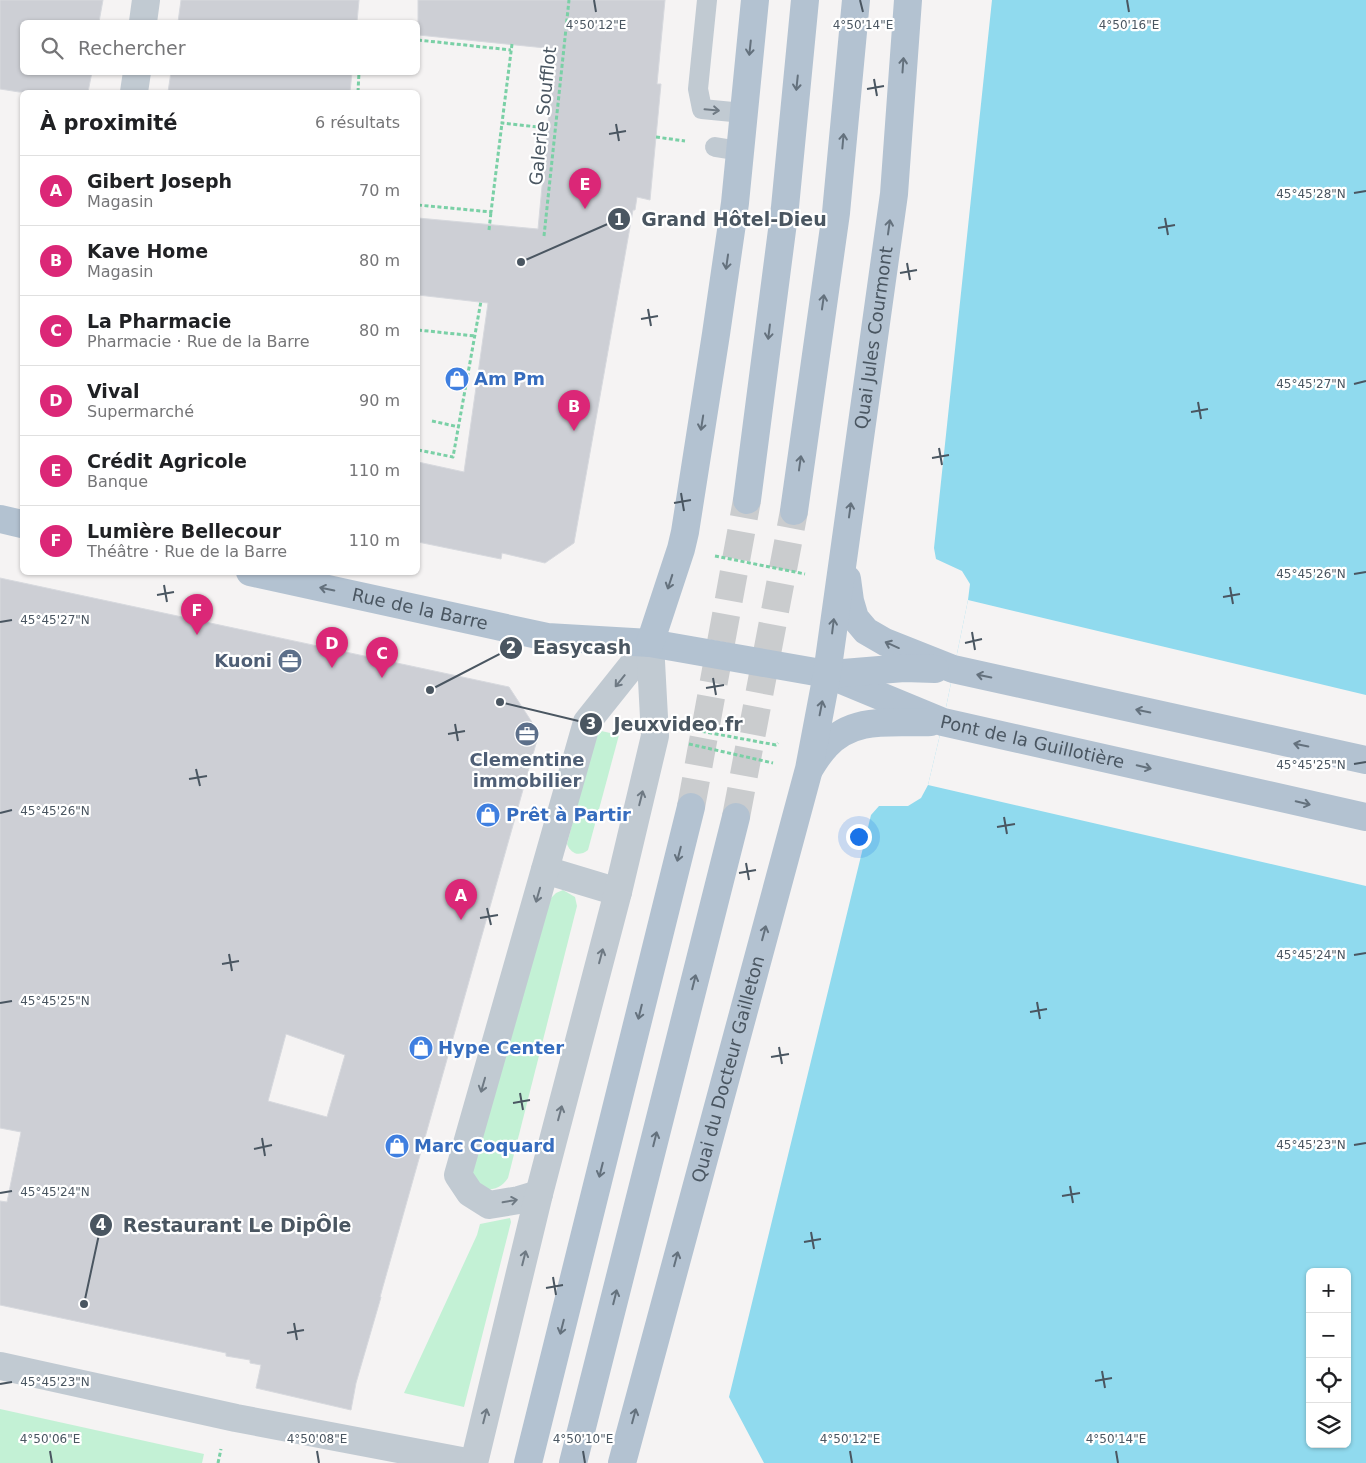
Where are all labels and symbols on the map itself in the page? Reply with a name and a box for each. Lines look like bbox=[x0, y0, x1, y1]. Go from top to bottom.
text: 4°50'12"E bbox=[566, 18, 626, 32]
text: 4°50'14"E bbox=[833, 18, 893, 32]
text: 4°50'16"E bbox=[1099, 18, 1159, 32]
one-way arrow bbox=[745, 40, 755, 56]
street label: Galerie Soufflot bbox=[525, 45, 560, 186]
one-way arrow bbox=[899, 58, 908, 74]
one-way arrow bbox=[792, 75, 802, 91]
one-way arrow bbox=[704, 106, 720, 115]
one-way arrow bbox=[838, 133, 848, 149]
pin: E bbox=[569, 168, 601, 209]
text: 45°45'28"N bbox=[1276, 187, 1346, 201]
callout: Grand Hôtel-Dieu bbox=[606, 202, 837, 236]
text: Grand Hôtel-Dieu bbox=[641, 208, 827, 230]
text: 1 bbox=[614, 211, 624, 229]
one-way arrow bbox=[885, 220, 895, 236]
street label: Quai Jules Courmont bbox=[850, 245, 897, 430]
one-way arrow bbox=[721, 254, 731, 270]
one-way arrow bbox=[819, 294, 829, 310]
one-way arrow bbox=[764, 323, 774, 339]
shop icon: Am Pm bbox=[444, 366, 470, 392]
place label: Am Pm bbox=[474, 368, 545, 389]
text: 45°45'27"N bbox=[1276, 377, 1346, 391]
pin: B bbox=[558, 390, 590, 431]
one-way arrow bbox=[697, 414, 707, 430]
one-way arrow bbox=[796, 455, 806, 471]
one-way arrow bbox=[845, 502, 855, 518]
text: 45°45'26"N bbox=[1276, 567, 1346, 581]
one-way arrow bbox=[665, 573, 675, 589]
one-way arrow bbox=[319, 584, 335, 593]
street label: Rue de la Barre bbox=[350, 584, 490, 634]
pin: F bbox=[181, 594, 213, 635]
text: 45°45'27"N bbox=[20, 613, 90, 627]
one-way arrow bbox=[829, 618, 839, 634]
pin: D bbox=[316, 627, 348, 668]
callout: Easycash bbox=[498, 631, 642, 665]
text: Easycash bbox=[533, 636, 631, 658]
pin: C bbox=[366, 637, 398, 678]
text: 2 bbox=[506, 639, 516, 657]
one-way arrow bbox=[885, 639, 900, 649]
office icon: Kuoni bbox=[277, 648, 303, 674]
place label: Kuoni bbox=[214, 650, 272, 671]
one-way arrow bbox=[976, 671, 992, 680]
one-way arrow bbox=[614, 674, 625, 687]
one-way arrow bbox=[816, 700, 826, 716]
one-way arrow bbox=[1135, 706, 1151, 715]
callout: Jeuxvideo.fr bbox=[578, 707, 752, 741]
street label: Pont de la Guillotière bbox=[938, 711, 1127, 772]
text: Jeuxvideo.fr bbox=[611, 713, 743, 735]
text: 3 bbox=[586, 715, 596, 733]
office icon: Clementine immobilier bbox=[514, 721, 540, 747]
one-way arrow bbox=[1294, 740, 1310, 750]
place label: Clementine immobilier bbox=[469, 749, 585, 791]
text: 45°45'25"N bbox=[1276, 758, 1346, 772]
one-way arrow bbox=[1136, 763, 1152, 772]
one-way arrow bbox=[637, 791, 646, 807]
one-way arrow bbox=[1294, 799, 1310, 808]
shop icon: Prêt à Partir bbox=[475, 802, 501, 828]
text: 45°45'26"N bbox=[20, 804, 90, 818]
place label: Prêt à Partir bbox=[506, 804, 631, 825]
your location bbox=[846, 824, 872, 850]
one-way arrow bbox=[674, 846, 683, 862]
pin: A bbox=[445, 879, 477, 920]
one-way arrow bbox=[532, 887, 542, 903]
one-way arrow bbox=[759, 925, 769, 941]
one-way arrow bbox=[597, 948, 607, 964]
text: 45°45'24"N bbox=[1276, 948, 1346, 962]
street label: Quai du Docteur Gailleton bbox=[687, 953, 768, 1185]
one-way arrow bbox=[690, 974, 700, 990]
text: 45°45'25"N bbox=[20, 994, 90, 1008]
one-way arrow bbox=[635, 1003, 644, 1019]
shop icon: Hype Center bbox=[408, 1035, 434, 1061]
place label: Hype Center bbox=[438, 1037, 564, 1058]
one-way arrow bbox=[478, 1076, 488, 1092]
one-way arrow bbox=[556, 1105, 566, 1121]
one-way arrow bbox=[650, 1132, 660, 1148]
shop icon: Marc Coquard bbox=[384, 1133, 410, 1159]
place label: Marc Coquard bbox=[414, 1135, 555, 1156]
text: 45°45'23"N bbox=[1276, 1138, 1346, 1152]
one-way arrow bbox=[596, 1161, 605, 1177]
text: 45°45'24"N bbox=[20, 1185, 90, 1199]
one-way arrow bbox=[501, 1196, 517, 1206]
callout: Restaurant Le DipÔle bbox=[88, 1208, 362, 1242]
text: Restaurant Le DipÔle bbox=[123, 1213, 351, 1236]
text: 4 bbox=[96, 1216, 106, 1234]
one-way arrow bbox=[520, 1250, 529, 1266]
one-way arrow bbox=[672, 1251, 682, 1267]
one-way arrow bbox=[611, 1289, 620, 1305]
one-way arrow bbox=[557, 1319, 566, 1335]
text: 45°45'23"N bbox=[20, 1375, 90, 1389]
one-way arrow bbox=[481, 1408, 490, 1424]
one-way arrow bbox=[630, 1408, 640, 1424]
text: 4°50'06"E bbox=[20, 1432, 80, 1446]
text: 4°50'08"E bbox=[287, 1432, 347, 1446]
text: 4°50'10"E bbox=[553, 1432, 613, 1446]
text: 4°50'12"E bbox=[820, 1432, 880, 1446]
text: 4°50'14"E bbox=[1086, 1432, 1146, 1446]

